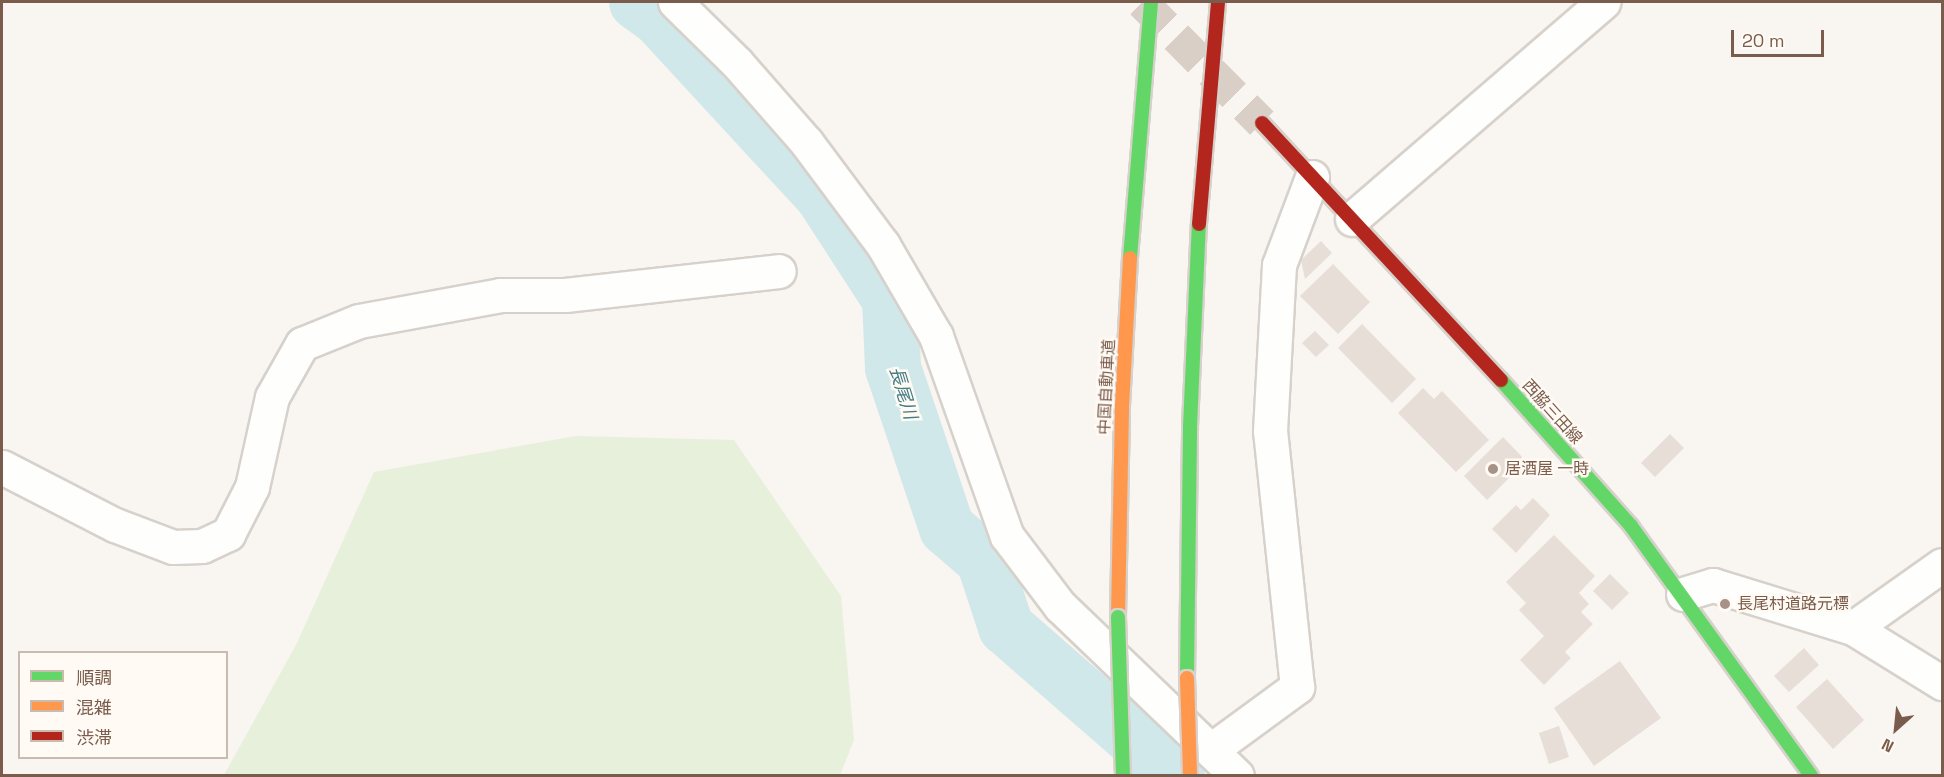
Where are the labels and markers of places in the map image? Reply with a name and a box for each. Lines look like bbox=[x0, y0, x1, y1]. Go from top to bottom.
place label: 居酒屋 一時 bbox=[1505, 459, 1589, 479]
marker: 居酒屋 一時 bbox=[1486, 462, 1500, 476]
place label: 長尾村道路元標 bbox=[1737, 594, 1849, 614]
marker: 長尾村道路元標 bbox=[1718, 597, 1732, 611]

